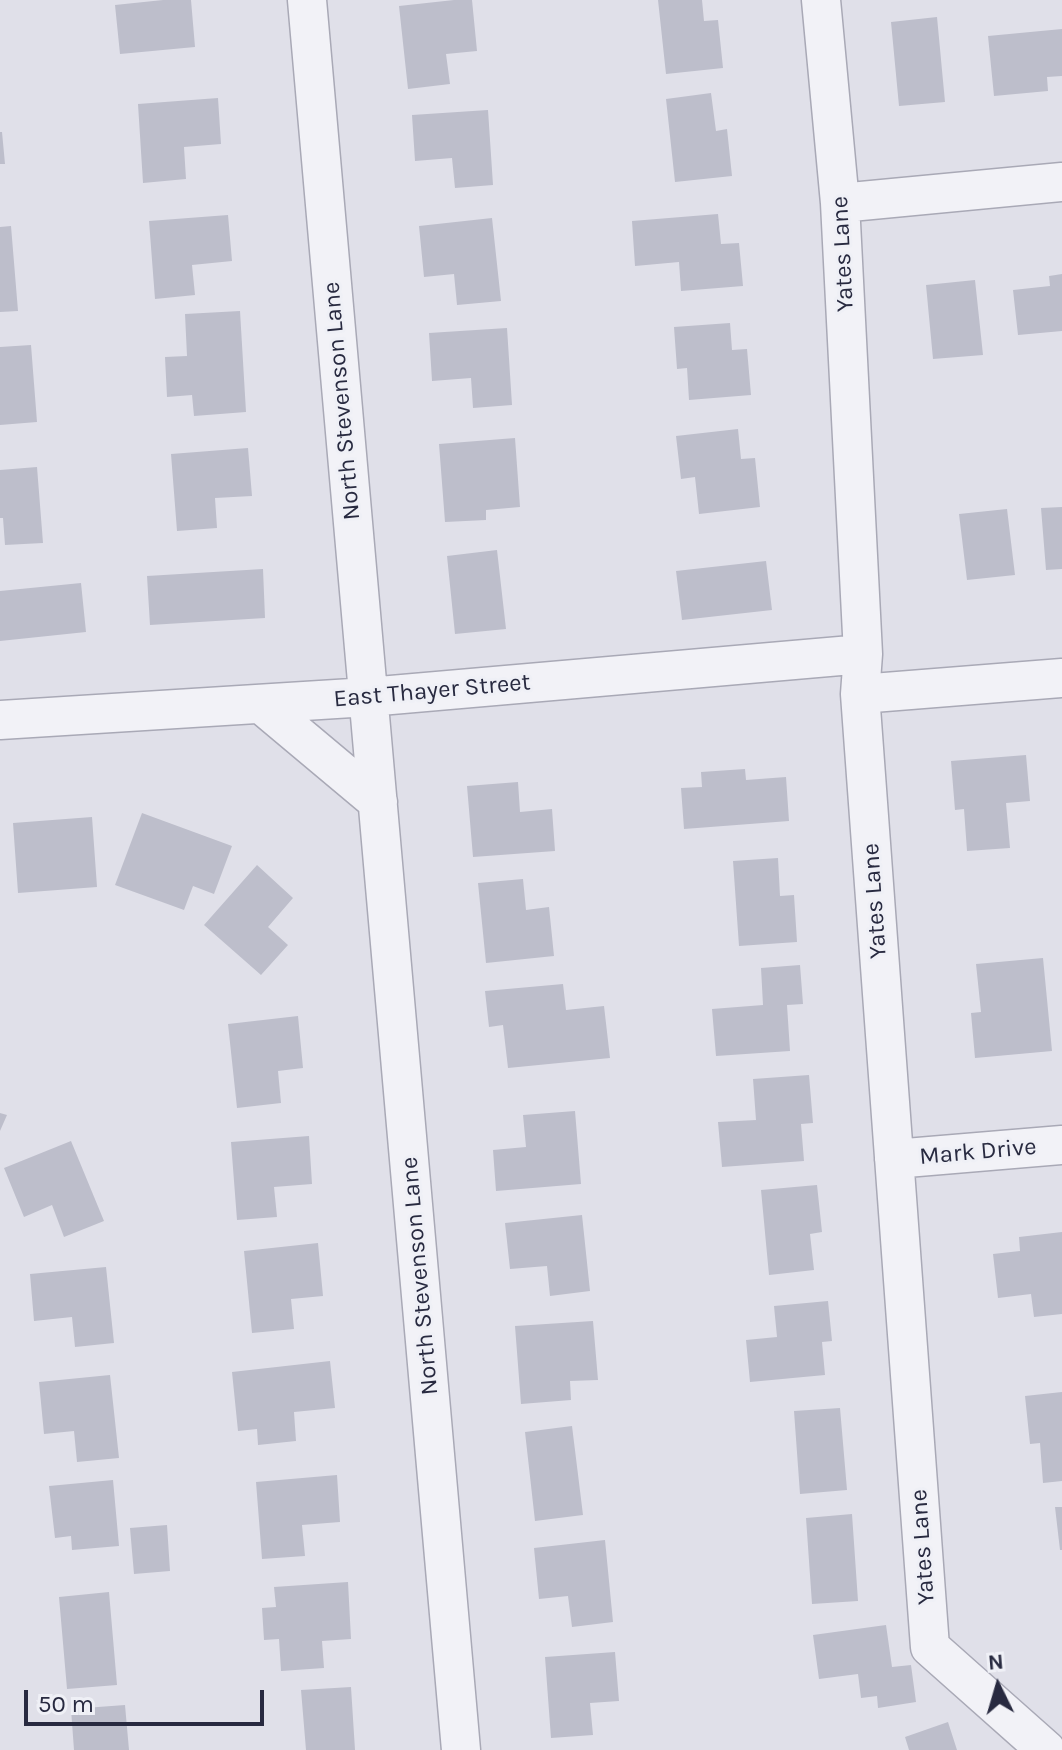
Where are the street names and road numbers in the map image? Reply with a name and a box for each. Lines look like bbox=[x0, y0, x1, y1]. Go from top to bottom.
street label: Yates Lane bbox=[826, 195, 860, 313]
street label: North Stevenson Lane bbox=[317, 281, 367, 521]
street label: East Thayer Street bbox=[332, 668, 532, 714]
street label: Yates Lane bbox=[857, 842, 893, 960]
street label: Mark Drive bbox=[918, 1133, 1038, 1171]
street label: North Stevenson Lane bbox=[395, 1156, 445, 1396]
street label: Yates Lane bbox=[905, 1488, 941, 1606]

